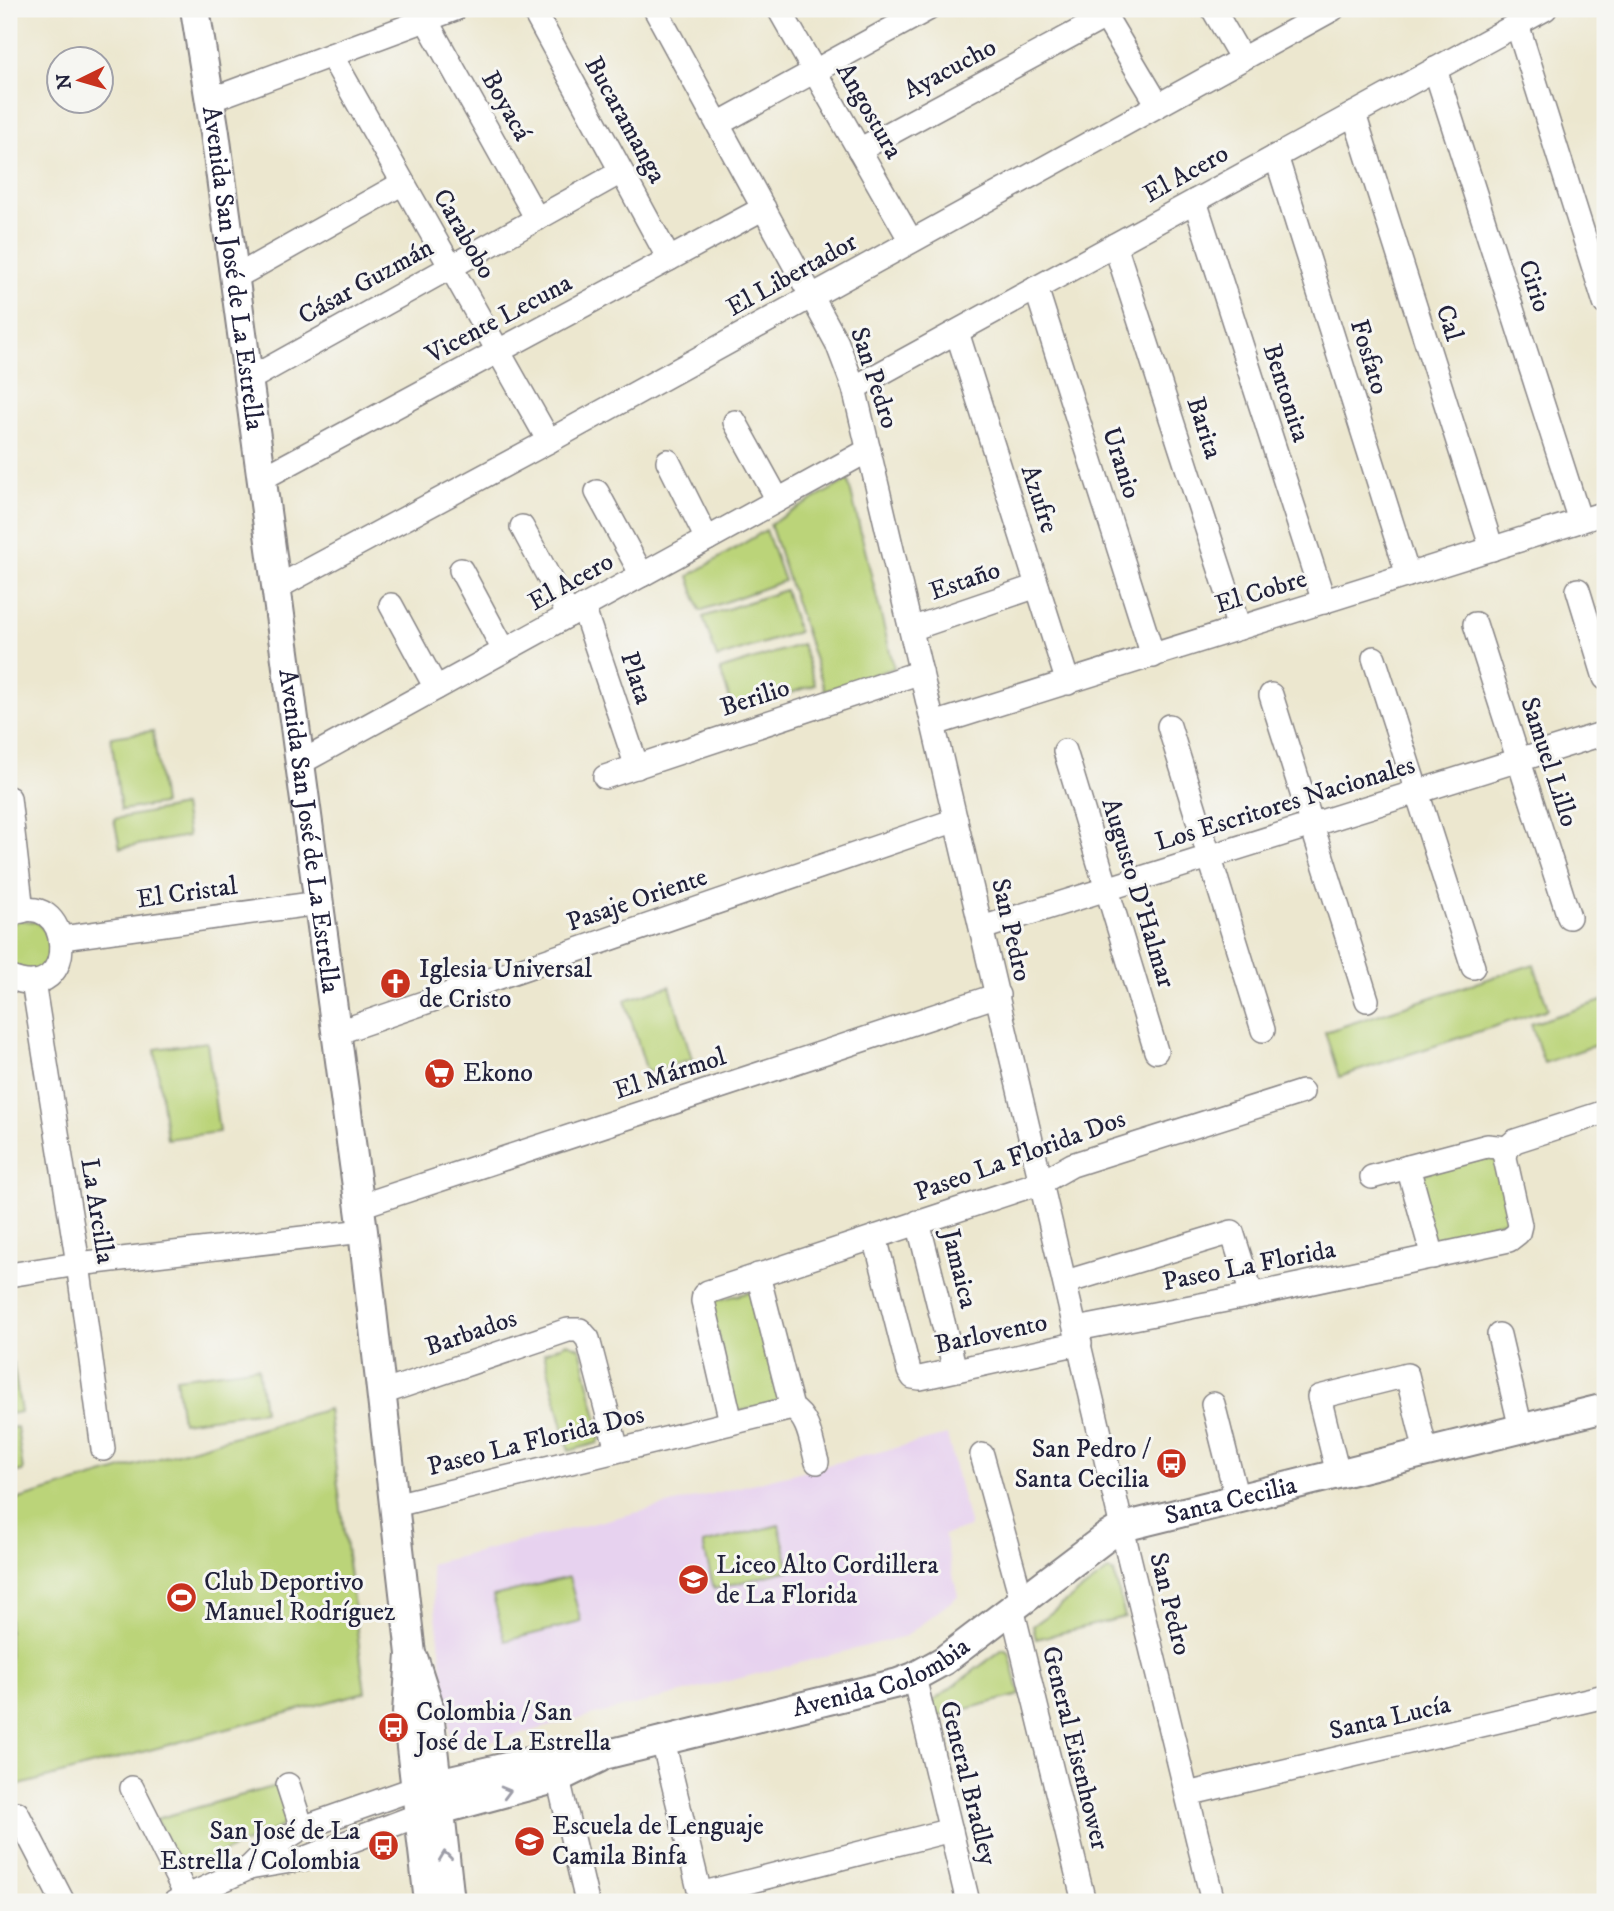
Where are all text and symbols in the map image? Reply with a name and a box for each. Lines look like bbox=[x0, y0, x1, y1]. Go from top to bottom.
street label: Ayacucho bbox=[898, 31, 1002, 107]
north arrow bbox=[46, 46, 116, 116]
street label: Bucaramanga bbox=[577, 51, 673, 189]
street label: Angostura bbox=[828, 57, 910, 165]
street label: Boyacá bbox=[473, 65, 539, 147]
text: N bbox=[52, 72, 77, 90]
street label: Avenida San José de La Estrella bbox=[194, 104, 271, 432]
street label: El Acero bbox=[1137, 137, 1235, 211]
street label: Carabobo bbox=[425, 183, 503, 285]
street label: El Libertador bbox=[721, 225, 863, 324]
street label: Cásar Guzmán bbox=[293, 231, 440, 333]
street label: Cirio bbox=[1510, 256, 1558, 316]
street label: Vicente Lecuna bbox=[419, 267, 578, 372]
street label: Cal bbox=[1428, 301, 1470, 345]
street label: Fosfato bbox=[1342, 316, 1396, 398]
street label: San Pedro bbox=[842, 323, 906, 433]
street label: Bentonita bbox=[1255, 340, 1317, 446]
street label: Barita bbox=[1179, 393, 1229, 463]
street label: Uranio bbox=[1094, 423, 1148, 503]
street label: Azufre bbox=[1013, 461, 1065, 537]
street label: El Acero bbox=[522, 545, 620, 619]
street label: Estaño bbox=[925, 554, 1005, 608]
street label: El Cobre bbox=[1211, 562, 1311, 622]
street label: Plata bbox=[612, 648, 660, 708]
street label: Avenida San José de La Estrella bbox=[271, 667, 347, 995]
street label: Berilio bbox=[716, 671, 794, 725]
street label: Samuel Lillo bbox=[1513, 693, 1585, 831]
street label: Los Escritores Nacionales bbox=[1151, 749, 1419, 859]
street label: Augusto D'Halmar bbox=[1093, 794, 1183, 992]
street label: Pasaje Oriente bbox=[562, 861, 712, 939]
street label: El Cristal bbox=[135, 870, 240, 916]
street label: San Pedro bbox=[983, 875, 1039, 985]
place label: Iglesia Universal de Cristo bbox=[419, 953, 592, 1016]
church icon: Iglesia Universal de Cristo bbox=[379, 967, 413, 1001]
street label: El Mármol bbox=[610, 1040, 730, 1108]
supermarket icon: Ekono bbox=[423, 1056, 457, 1090]
place label: Ekono bbox=[463, 1057, 533, 1090]
street label: Paseo La Florida Dos bbox=[910, 1103, 1130, 1209]
street label: La Arcilla bbox=[72, 1156, 122, 1266]
street label: Jamaica bbox=[933, 1224, 985, 1312]
street label: Paseo La Florida bbox=[1160, 1233, 1338, 1299]
street label: Barbados bbox=[421, 1302, 521, 1364]
street label: Barlovento bbox=[932, 1306, 1050, 1362]
street label: Paseo La Florida Dos bbox=[424, 1398, 648, 1484]
place label: San Pedro / Santa Cecilia bbox=[1014, 1433, 1151, 1496]
bus stop icon: San Pedro / Santa Cecilia bbox=[1155, 1447, 1189, 1481]
street label: Santa Cecilia bbox=[1161, 1468, 1300, 1533]
place label: Liceo Alto Cordillera de La Florida bbox=[716, 1549, 939, 1612]
street label: San Pedro bbox=[1141, 1549, 1199, 1659]
school or university icon: Liceo Alto Cordillera de La Florida bbox=[676, 1563, 710, 1597]
place label: Club Deportivo Manuel Rodríguez bbox=[204, 1566, 395, 1629]
sports icon: Club Deportivo Manuel Rodríguez bbox=[164, 1580, 198, 1614]
street label: Avenida Colombia bbox=[789, 1630, 976, 1725]
street label: General Eisenhower bbox=[1034, 1643, 1116, 1854]
street label: Santa Lucía bbox=[1326, 1688, 1454, 1748]
place label: Colombia / San José de La Estrella bbox=[414, 1696, 611, 1759]
street label: General Bradley bbox=[932, 1697, 1005, 1869]
bus stop icon: Colombia / San José de La Estrella bbox=[376, 1710, 410, 1744]
one-way arrow bbox=[500, 1786, 512, 1800]
place label: Escuela de Lenguaje Camila Binfa bbox=[552, 1810, 764, 1873]
place label: San José de La Estrella / Colombia bbox=[160, 1815, 360, 1878]
school or university icon: Escuela de Lenguaje Camila Binfa bbox=[512, 1824, 546, 1858]
bus stop icon: San José de La Estrella / Colombia bbox=[366, 1829, 400, 1863]
one-way arrow bbox=[438, 1850, 453, 1862]

